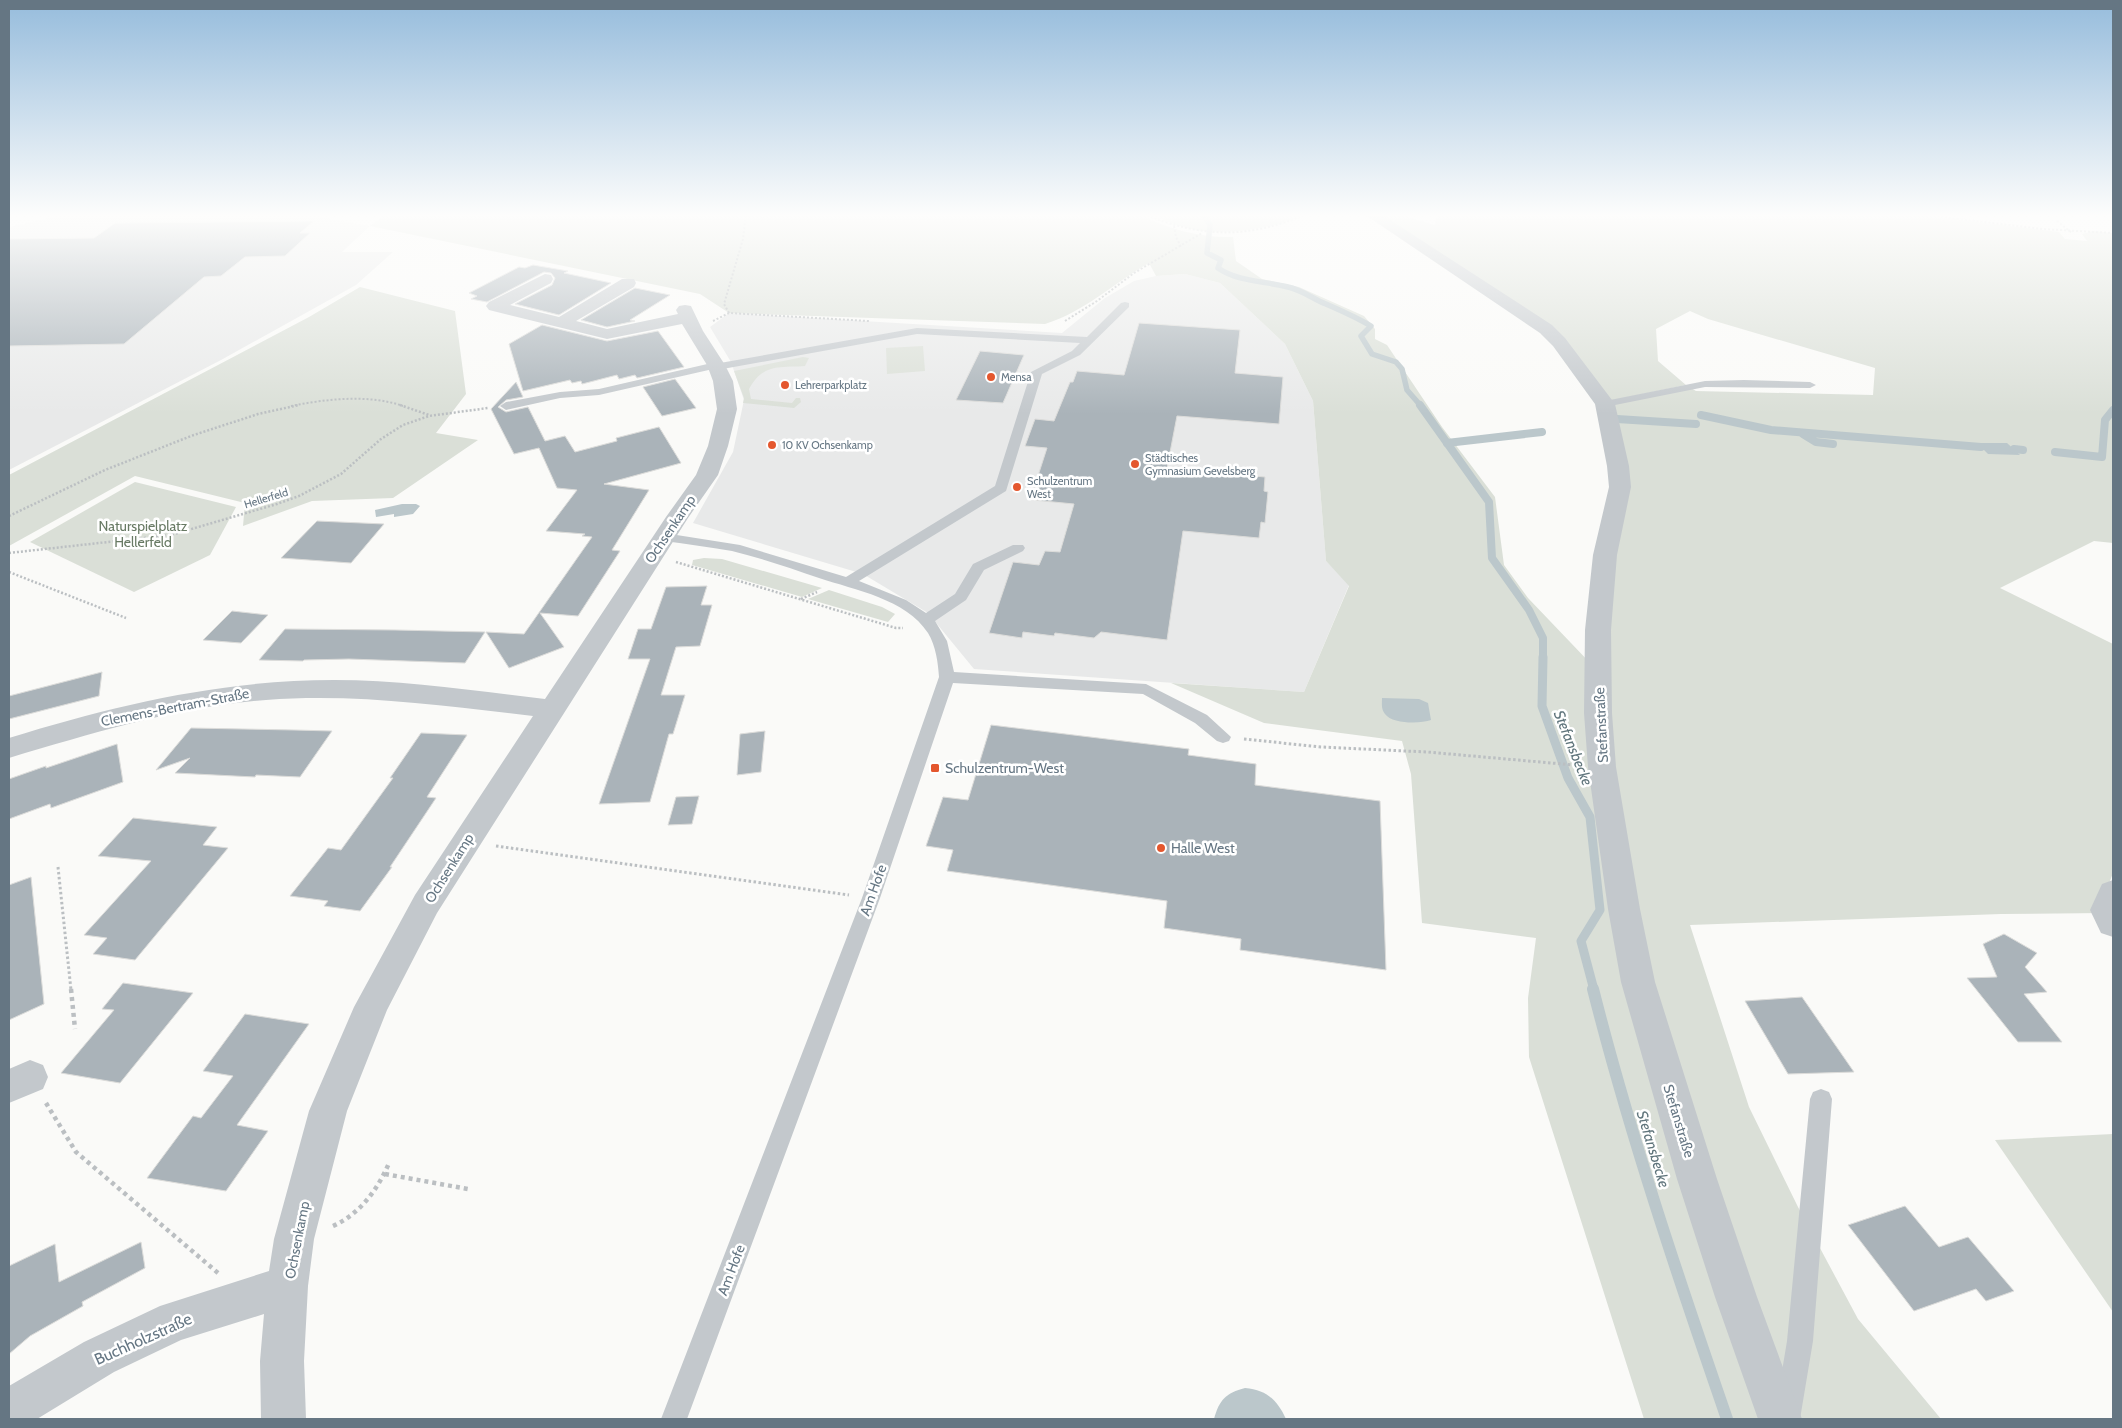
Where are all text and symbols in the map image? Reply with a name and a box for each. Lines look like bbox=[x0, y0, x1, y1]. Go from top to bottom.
place label: Mensa bbox=[1001, 370, 1032, 384]
marker: Mensa bbox=[985, 371, 997, 383]
place label: Lehrerparkplatz bbox=[795, 378, 867, 392]
marker: Lehrerparkplatz bbox=[779, 379, 791, 391]
place label: 10 KV Ochsenkamp bbox=[782, 438, 873, 452]
marker: 10 KV Ochsenkamp bbox=[766, 439, 778, 451]
place label: Städtisches Gymnasium Gevelsberg bbox=[1145, 451, 1256, 478]
marker: Städtisches Gymnasium Gevelsberg bbox=[1129, 458, 1141, 470]
place label: Schulzentrum West bbox=[1027, 474, 1092, 501]
marker: Schulzentrum West bbox=[1011, 481, 1023, 493]
street label: Hellerfeld bbox=[242, 485, 290, 511]
street label: Ochsenkamp bbox=[641, 491, 699, 567]
park label: Naturspielplatz Hellerfeld bbox=[99, 517, 188, 551]
street label: Clemens-Bertram-Straße bbox=[99, 684, 251, 730]
street label: Stefanstraße bbox=[1590, 687, 1612, 763]
water label: Stefansbecke bbox=[1550, 708, 1596, 788]
place label: Schulzentrum-West bbox=[945, 759, 1064, 777]
marker: Schulzentrum-West bbox=[929, 762, 941, 774]
street label: Ochsenkamp bbox=[421, 830, 478, 906]
place label: Halle West bbox=[1171, 839, 1235, 857]
marker: Halle West bbox=[1155, 842, 1167, 854]
street label: Am Hofe bbox=[855, 862, 891, 918]
street label: Stefanstraße bbox=[1659, 1082, 1699, 1160]
water label: Stefansbecke bbox=[1633, 1108, 1673, 1190]
street label: Ochsenkamp bbox=[281, 1200, 313, 1280]
street label: Am Hofe bbox=[713, 1242, 749, 1298]
street label: Buchholzstraße bbox=[91, 1309, 195, 1369]

